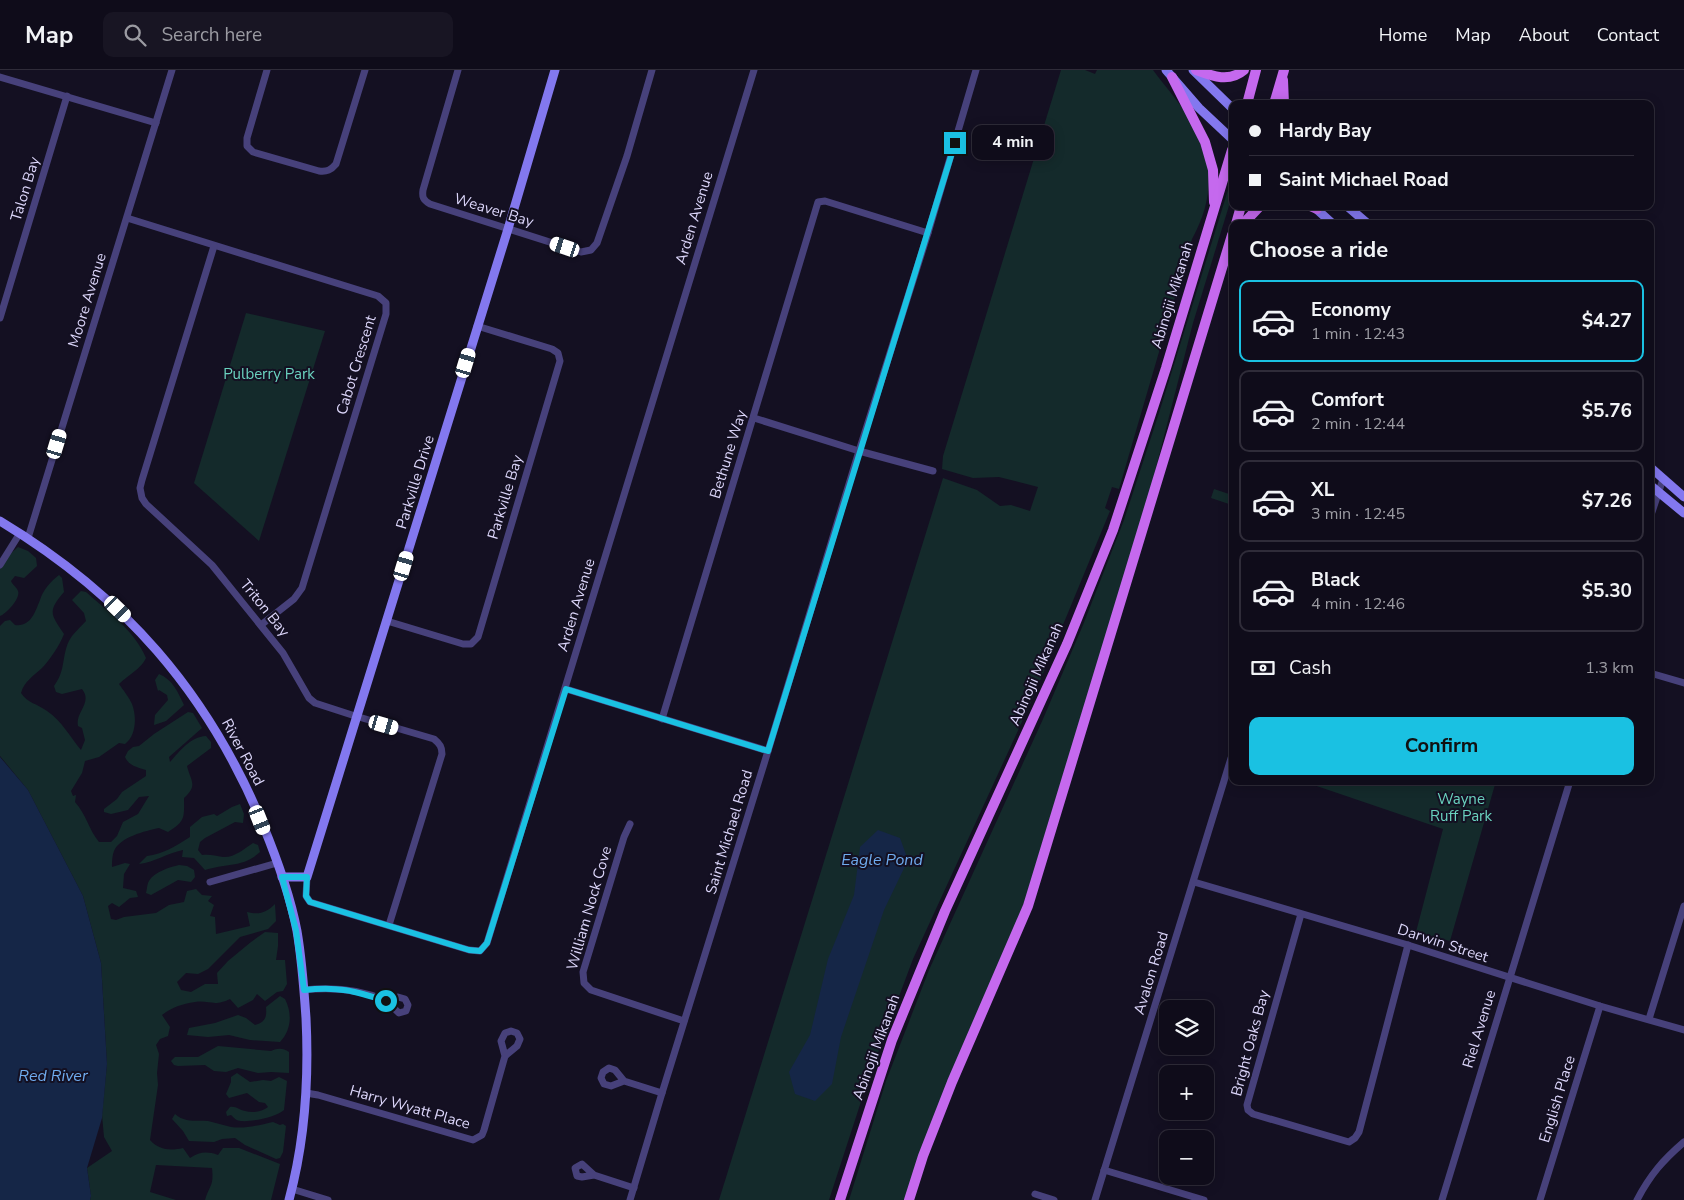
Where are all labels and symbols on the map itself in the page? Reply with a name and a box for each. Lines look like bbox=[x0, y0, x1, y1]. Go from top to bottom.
callout: 4 min bbox=[972, 126, 1055, 160]
route end bbox=[944, 132, 966, 154]
street label: Talon Bay bbox=[6, 154, 44, 224]
street label: Arden Avenue bbox=[670, 169, 718, 267]
street label: Weaver Bay bbox=[452, 188, 536, 232]
car bbox=[548, 235, 581, 259]
street label: Abinojii Mikanah bbox=[1146, 239, 1198, 351]
street label: Moore Avenue bbox=[63, 250, 111, 350]
street label: Cabot Crescent bbox=[331, 312, 381, 417]
car bbox=[454, 346, 477, 380]
park label: Pulberry Park bbox=[223, 364, 315, 384]
street label: Bethune Way bbox=[705, 407, 751, 501]
car bbox=[45, 427, 68, 461]
street label: Parkville Drive bbox=[391, 433, 439, 531]
street label: Parkville Bay bbox=[483, 452, 527, 542]
car bbox=[392, 549, 415, 583]
street label: Arden Avenue bbox=[552, 556, 600, 654]
street label: Triton Bay bbox=[236, 575, 294, 641]
car bbox=[101, 593, 134, 625]
street label: Abinojii Mikanah bbox=[1004, 619, 1068, 729]
car bbox=[367, 714, 400, 736]
street label: River Road bbox=[217, 715, 269, 789]
street label: Saint Michael Road bbox=[701, 767, 757, 897]
park label: Wayne Ruff Park bbox=[1430, 789, 1493, 826]
car bbox=[247, 803, 272, 837]
street label: William Nock Cove bbox=[562, 844, 616, 972]
water label: Eagle Pond bbox=[841, 849, 923, 871]
street label: Darwin Street bbox=[1395, 919, 1492, 967]
street label: Avalon Road bbox=[1129, 929, 1173, 1017]
street label: Bright Oaks Bay bbox=[1226, 987, 1274, 1098]
street label: Riel Avenue bbox=[1458, 987, 1500, 1071]
route start bbox=[375, 990, 397, 1012]
street label: Abinojii Mikanah bbox=[848, 991, 904, 1103]
street label: English Place bbox=[1534, 1053, 1580, 1145]
water label: Red River bbox=[18, 1065, 89, 1087]
street label: Harry Wyatt Place bbox=[347, 1080, 473, 1134]

